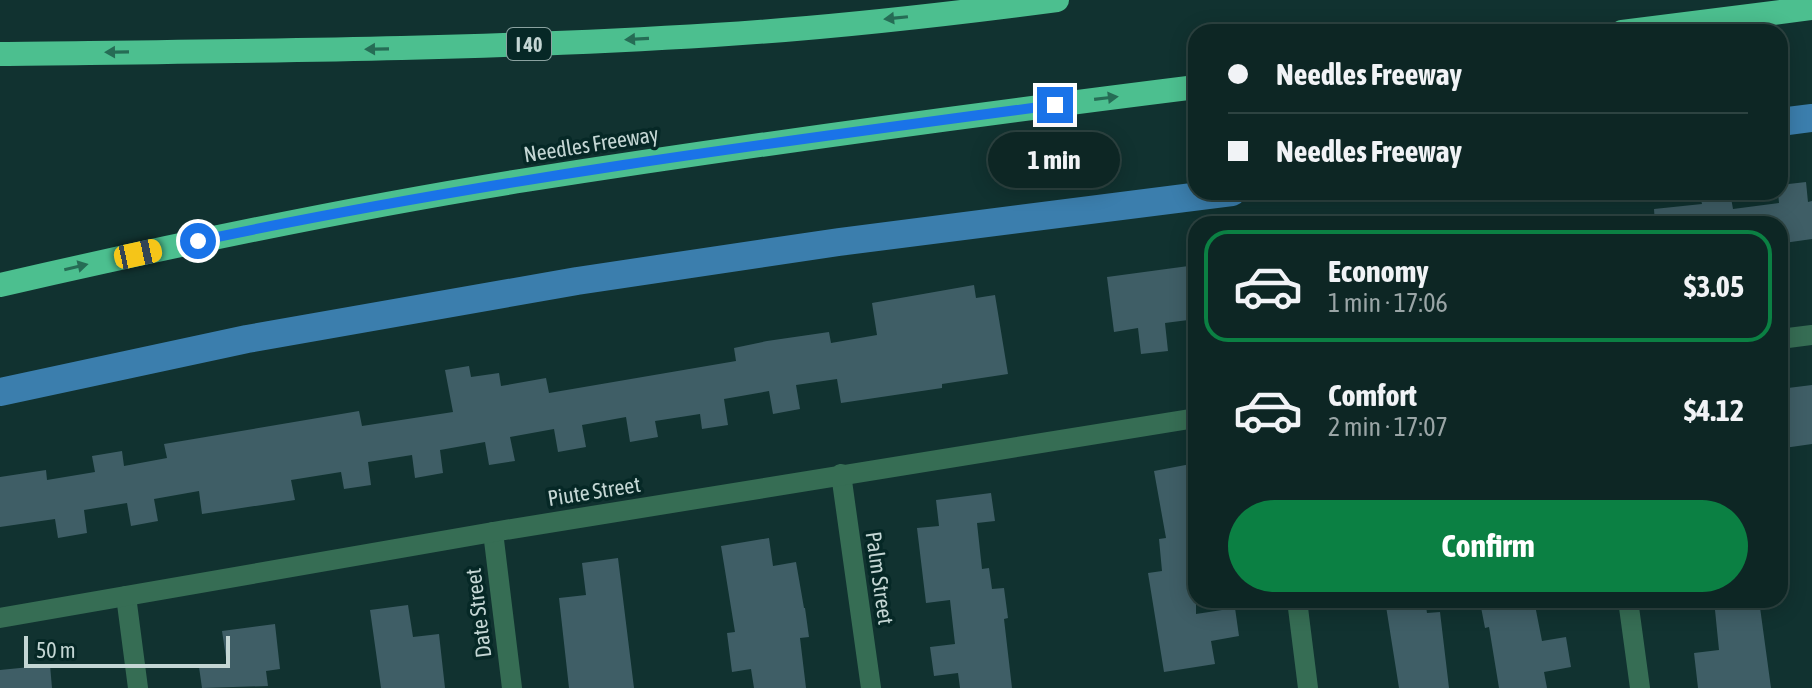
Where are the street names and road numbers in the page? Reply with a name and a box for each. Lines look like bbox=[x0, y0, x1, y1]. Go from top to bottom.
road number: I 40 bbox=[507, 28, 551, 60]
street label: Needles Freeway bbox=[522, 120, 660, 168]
street label: Piute Street bbox=[546, 471, 642, 511]
street label: Palm Street bbox=[861, 530, 899, 626]
street label: Date Street bbox=[460, 567, 496, 659]

